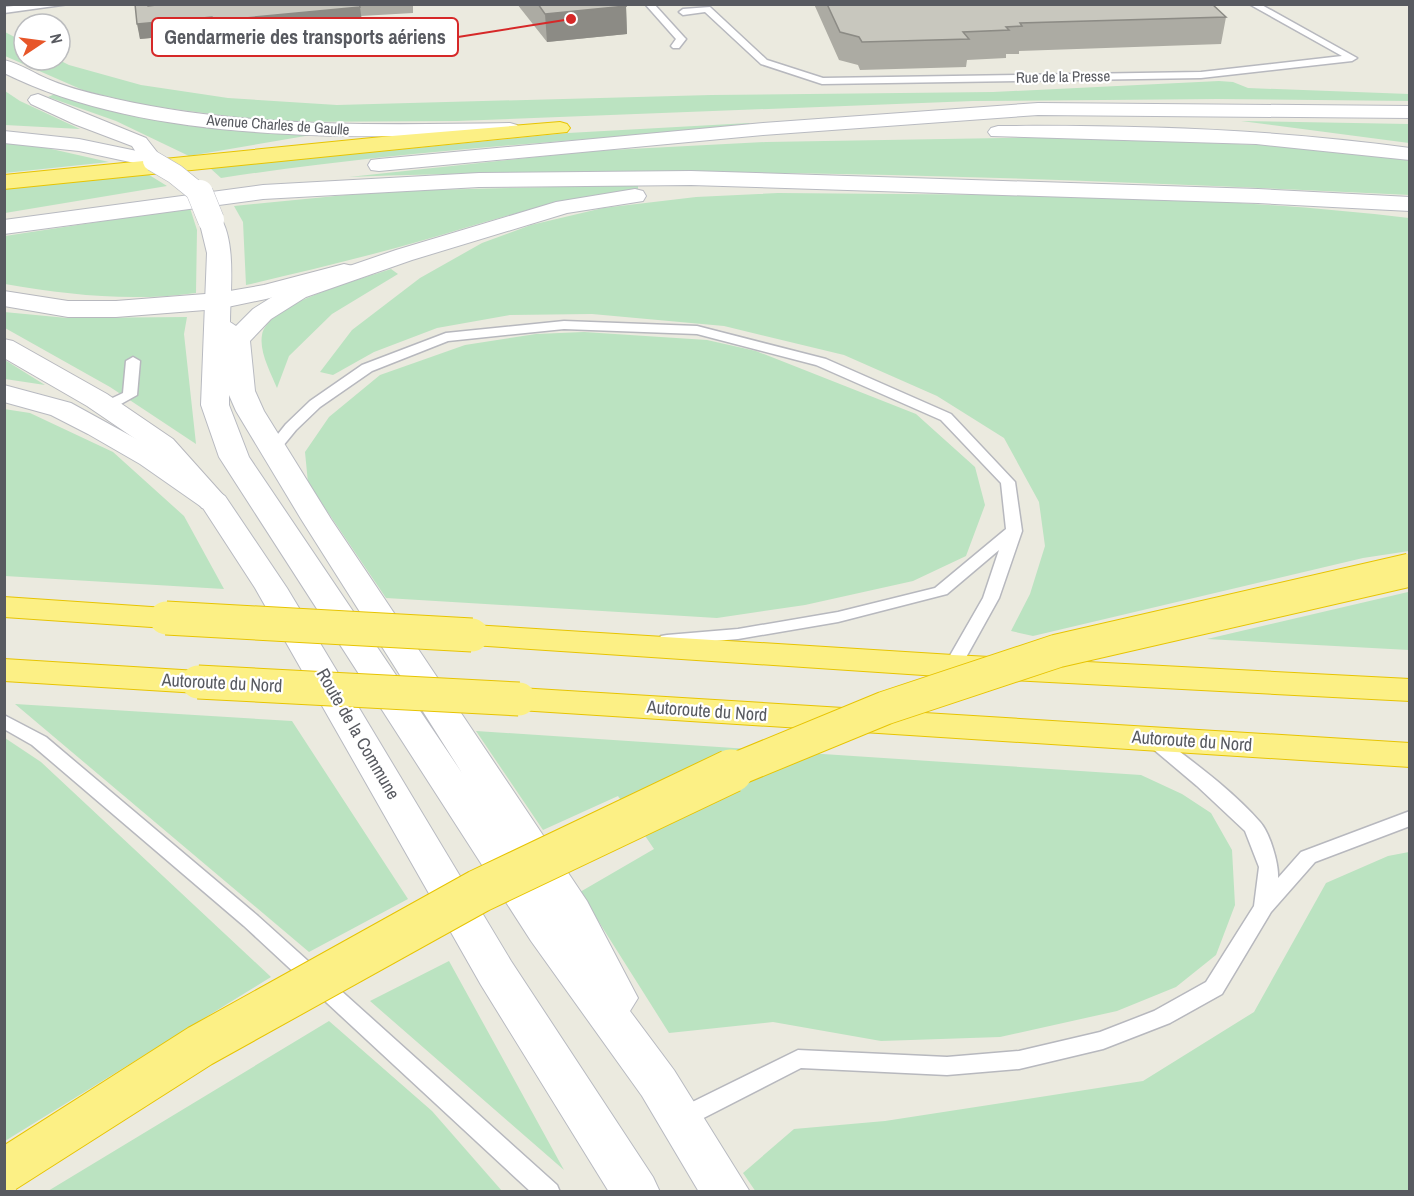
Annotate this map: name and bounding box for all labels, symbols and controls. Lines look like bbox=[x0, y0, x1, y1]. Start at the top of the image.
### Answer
north arrow bbox=[12, 12, 72, 72]
callout: Gendarmerie des transports aériens bbox=[152, 18, 458, 56]
text: Gendarmerie des transports aériens bbox=[164, 23, 446, 50]
text: N bbox=[45, 32, 68, 46]
street label: Rue de la Presse bbox=[1016, 65, 1110, 88]
street label: Avenue Charles de Gaulle bbox=[205, 109, 350, 140]
street label: Route de la Commune bbox=[311, 664, 406, 804]
street label: Autoroute du Nord bbox=[160, 667, 283, 698]
street label: Autoroute du Nord bbox=[645, 694, 768, 727]
street label: Autoroute du Nord bbox=[1130, 724, 1253, 757]

